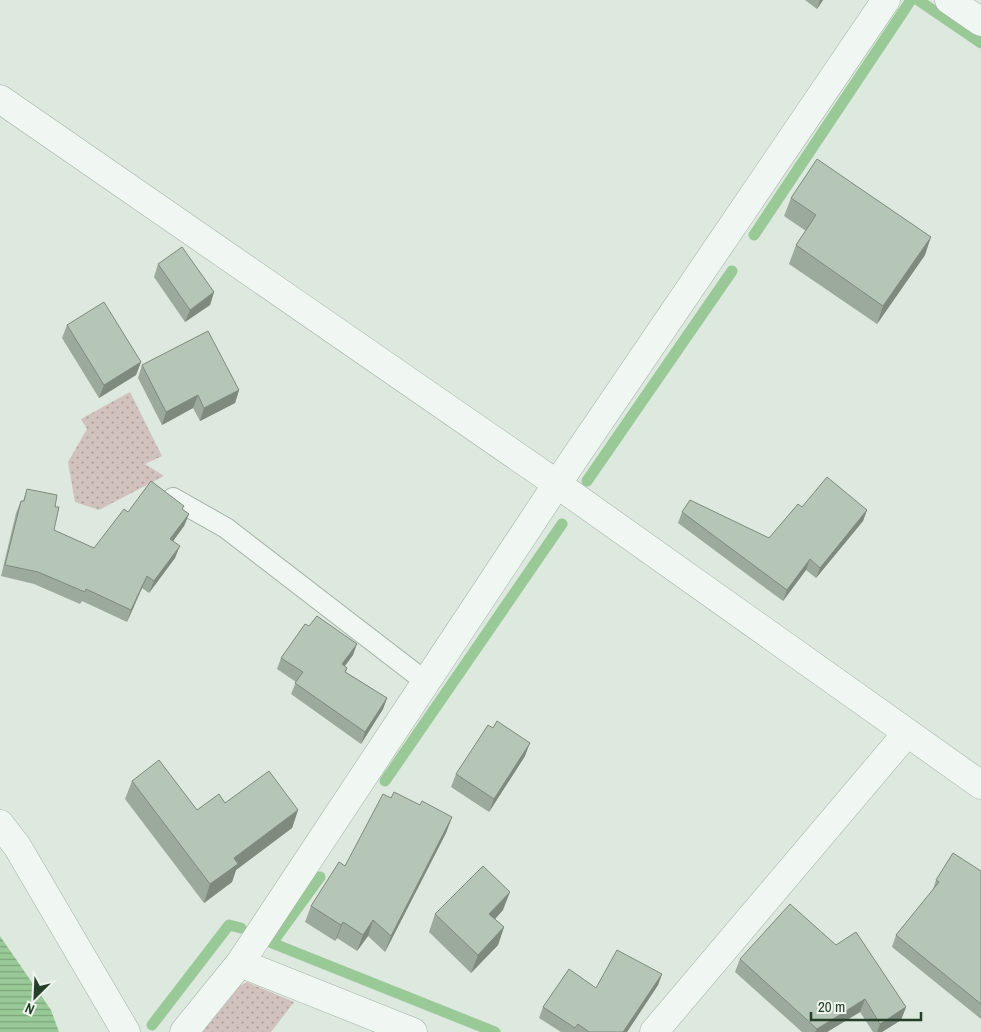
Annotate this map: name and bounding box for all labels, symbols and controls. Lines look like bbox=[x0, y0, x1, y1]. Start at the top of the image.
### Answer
north arrow bbox=[10, 972, 60, 1022]
scale bar bbox=[811, 990, 921, 1022]
text: 20 m bbox=[818, 996, 845, 1017]
text: N bbox=[22, 999, 37, 1019]

